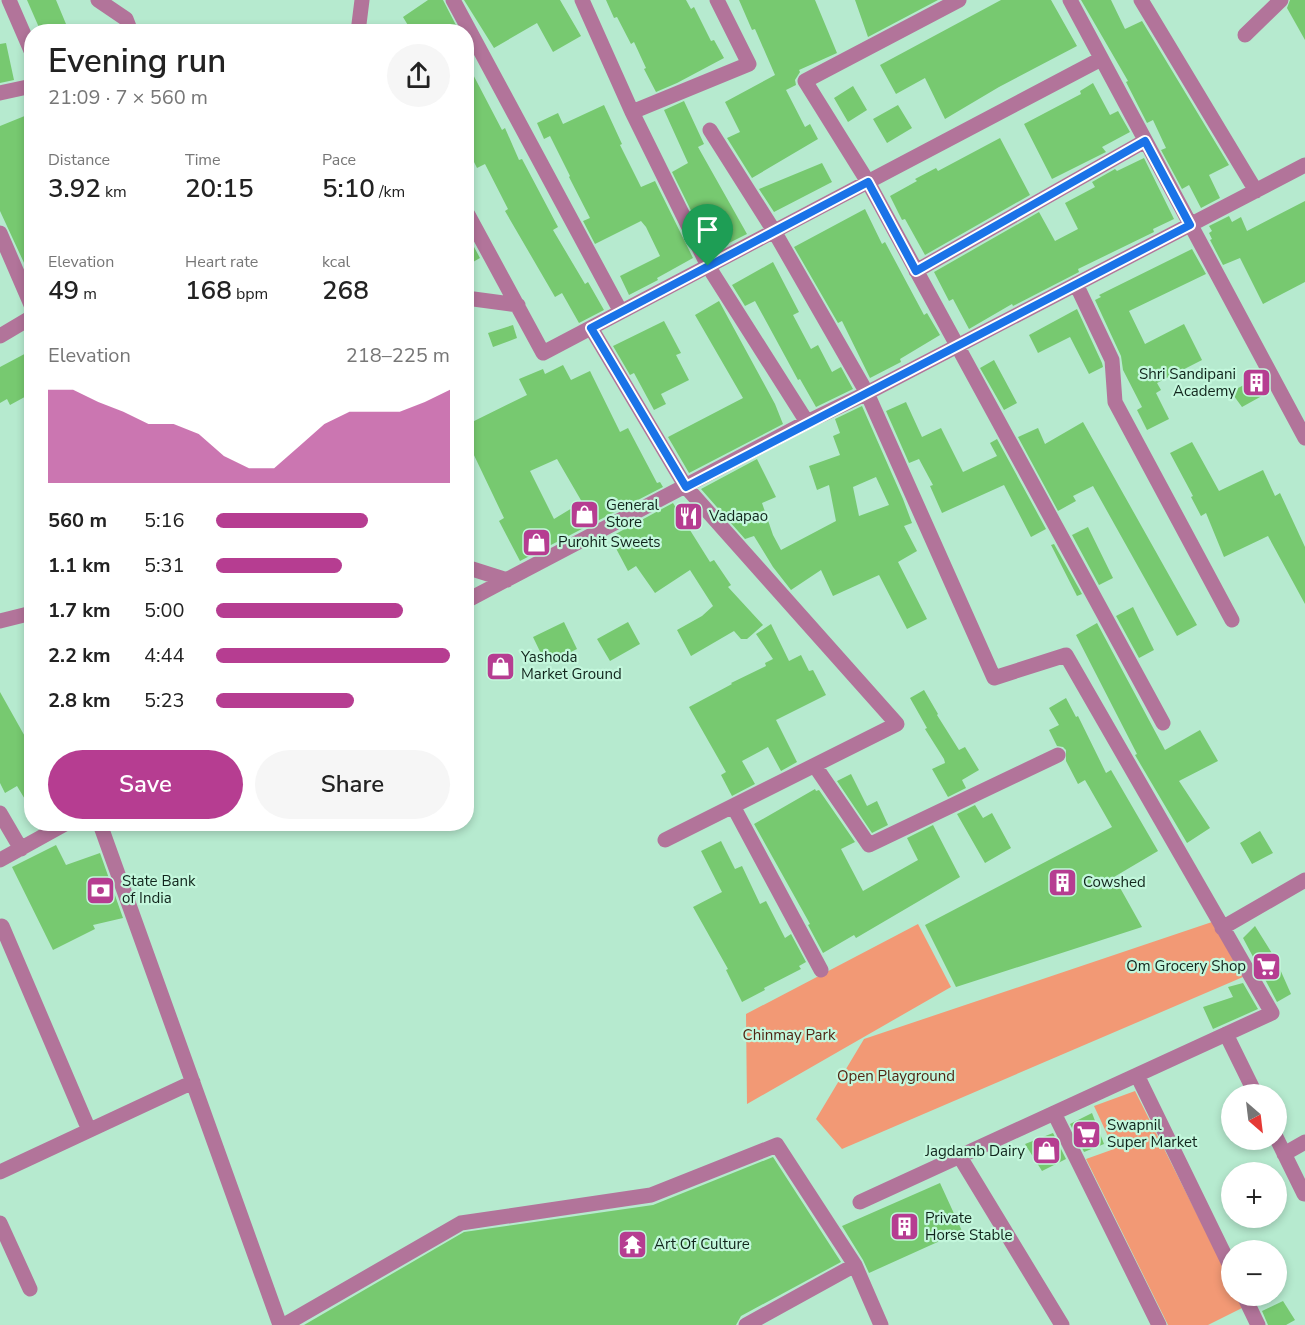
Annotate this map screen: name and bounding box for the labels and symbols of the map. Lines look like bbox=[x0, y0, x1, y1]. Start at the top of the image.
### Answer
pin bbox=[682, 204, 733, 266]
place label: Shri Sandipani Academy bbox=[1139, 364, 1236, 401]
building icon: Shri Sandipani Academy bbox=[1241, 367, 1273, 399]
place label: General Store bbox=[606, 495, 660, 532]
shop icon: General Store bbox=[569, 498, 601, 530]
restaurant icon: Vadapao bbox=[672, 500, 704, 532]
place label: Vadapao bbox=[708, 506, 768, 526]
shop icon: Purohit Sweets bbox=[521, 526, 553, 558]
place label: Purohit Sweets bbox=[558, 532, 661, 552]
place label: Yashoda Market Ground bbox=[520, 647, 622, 684]
shop icon: Yashoda Market Ground bbox=[484, 650, 516, 682]
building icon: Cowshed bbox=[1046, 866, 1078, 898]
place label: State Bank of India bbox=[122, 871, 196, 908]
place label: Cowshed bbox=[1083, 872, 1146, 892]
bank icon: State Bank of India bbox=[85, 874, 117, 906]
supermarket icon: Om Grocery Shop bbox=[1251, 950, 1283, 982]
place label: Om Grocery Shop bbox=[1126, 956, 1246, 976]
park label: Chinmay Park bbox=[743, 1025, 836, 1045]
park label: Open Playground bbox=[837, 1066, 955, 1086]
north arrow bbox=[1221, 1084, 1287, 1150]
place label: Swapnil Super Market bbox=[1107, 1115, 1198, 1152]
supermarket icon: Swapnil Super Market bbox=[1070, 1118, 1102, 1150]
shop icon: Jagdamb Dairy bbox=[1030, 1135, 1062, 1167]
place label: Jagdamb Dairy bbox=[924, 1141, 1025, 1161]
place label: Private Horse Stable bbox=[925, 1208, 1013, 1245]
building icon: Private Horse Stable bbox=[888, 1211, 920, 1243]
temple icon: Art Of Culture bbox=[617, 1228, 649, 1260]
place label: Art Of Culture bbox=[654, 1234, 750, 1254]

